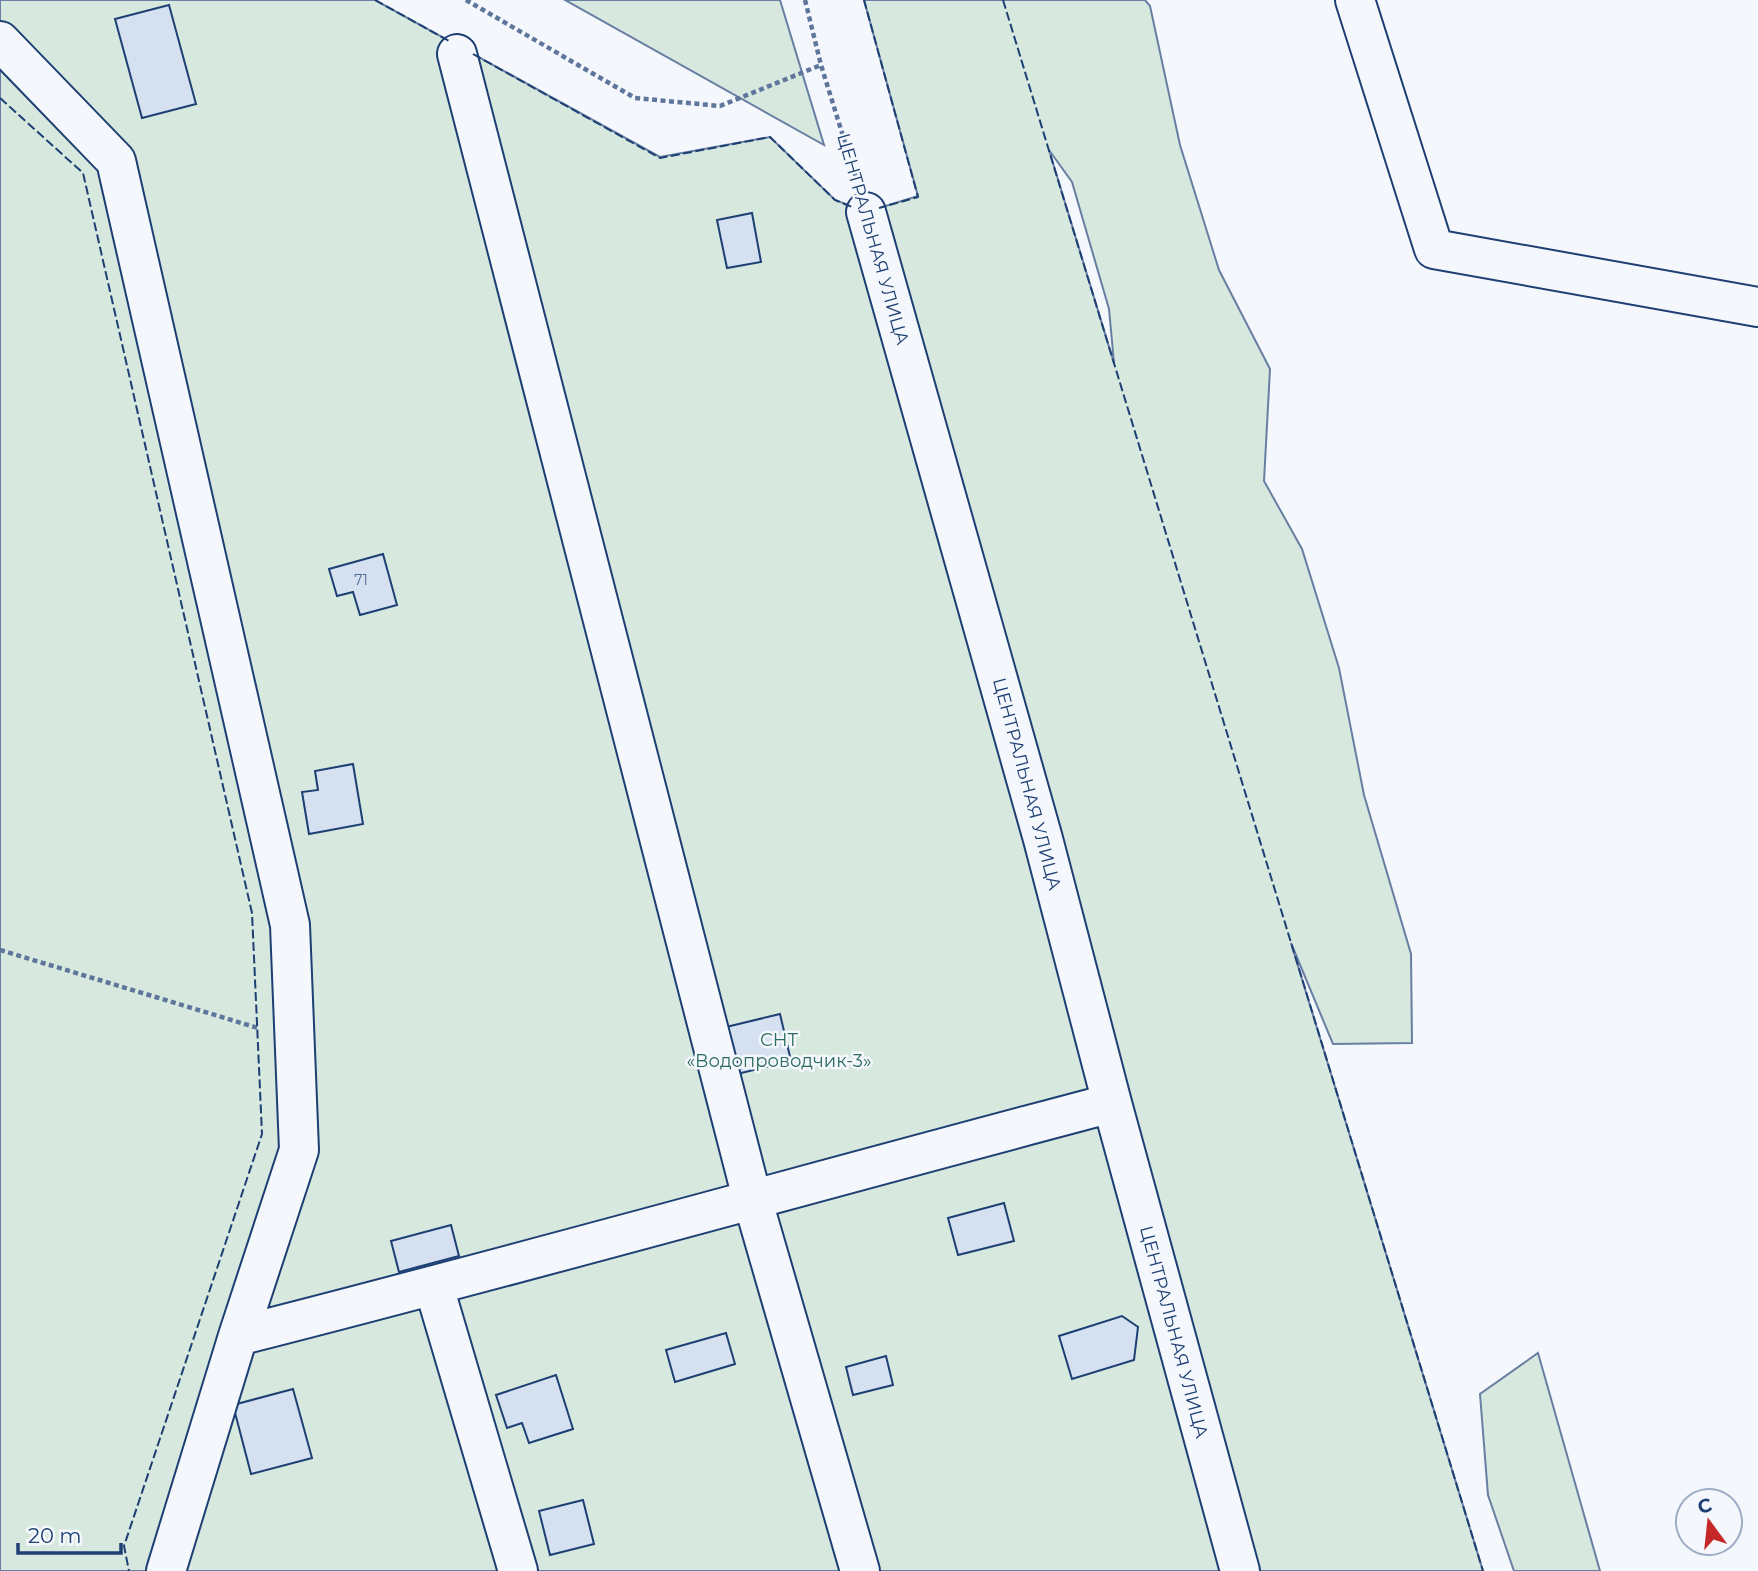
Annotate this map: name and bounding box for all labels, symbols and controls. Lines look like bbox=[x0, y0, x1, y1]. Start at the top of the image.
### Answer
street label: ЦЕНТРАЛЬНАЯ УЛИЦА bbox=[832, 131, 914, 348]
house number: 71 bbox=[354, 571, 368, 589]
street label: ЦЕНТРАЛЬНАЯ УЛИЦА bbox=[988, 675, 1066, 893]
park label: СНТ «Водопроводчик-3» bbox=[686, 1029, 872, 1072]
street label: ЦЕНТРАЛЬНАЯ УЛИЦА bbox=[1135, 1223, 1213, 1441]
north arrow bbox=[1674, 1487, 1744, 1557]
text: С bbox=[1695, 1493, 1715, 1519]
scale bar bbox=[18, 1512, 121, 1556]
text: 20 m bbox=[28, 1523, 82, 1548]

